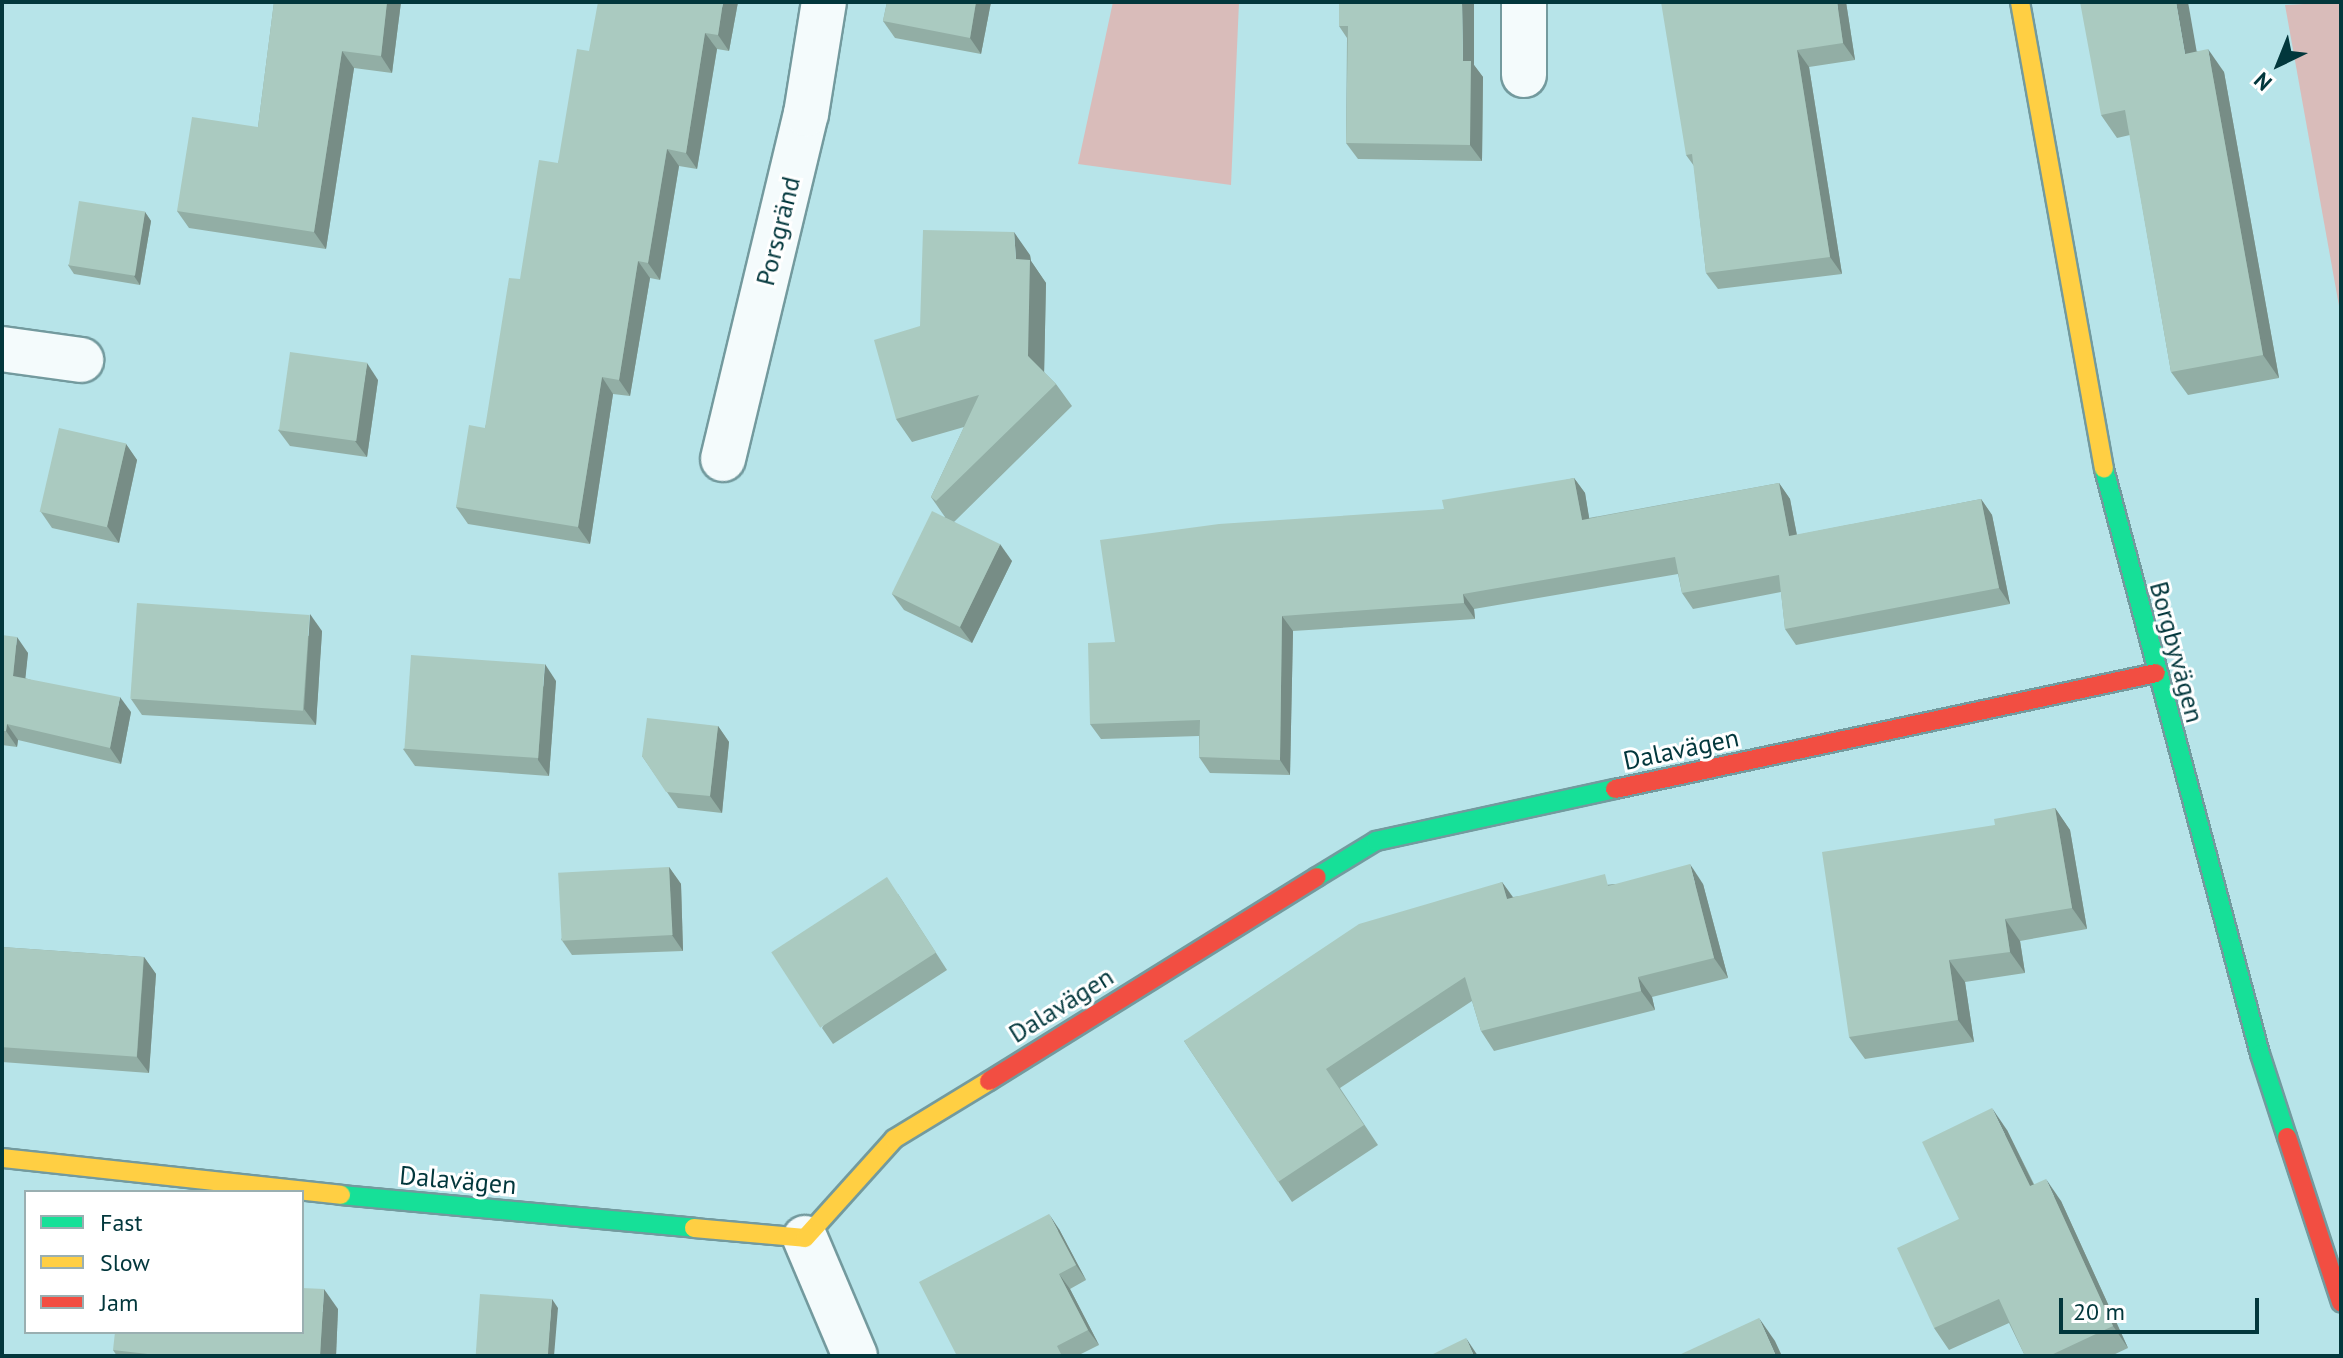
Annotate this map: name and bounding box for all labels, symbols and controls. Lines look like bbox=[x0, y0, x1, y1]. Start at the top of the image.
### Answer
north arrow bbox=[2239, 24, 2319, 104]
text: N bbox=[2248, 66, 2277, 97]
street label: Porsgränd bbox=[749, 173, 807, 289]
street label: Borgbyvägen bbox=[2143, 578, 2211, 726]
street label: Dalavägen bbox=[1620, 722, 1742, 776]
street label: Dalavägen bbox=[1003, 961, 1119, 1049]
street label: Dalavägen bbox=[398, 1159, 518, 1201]
legend bbox=[24, 1190, 304, 1334]
text: Fast bbox=[100, 1207, 143, 1238]
text: Slow bbox=[100, 1247, 150, 1278]
scale bar bbox=[2063, 1282, 2263, 1332]
text: Jam bbox=[100, 1287, 138, 1318]
text: 20 m bbox=[2073, 1296, 2125, 1327]

